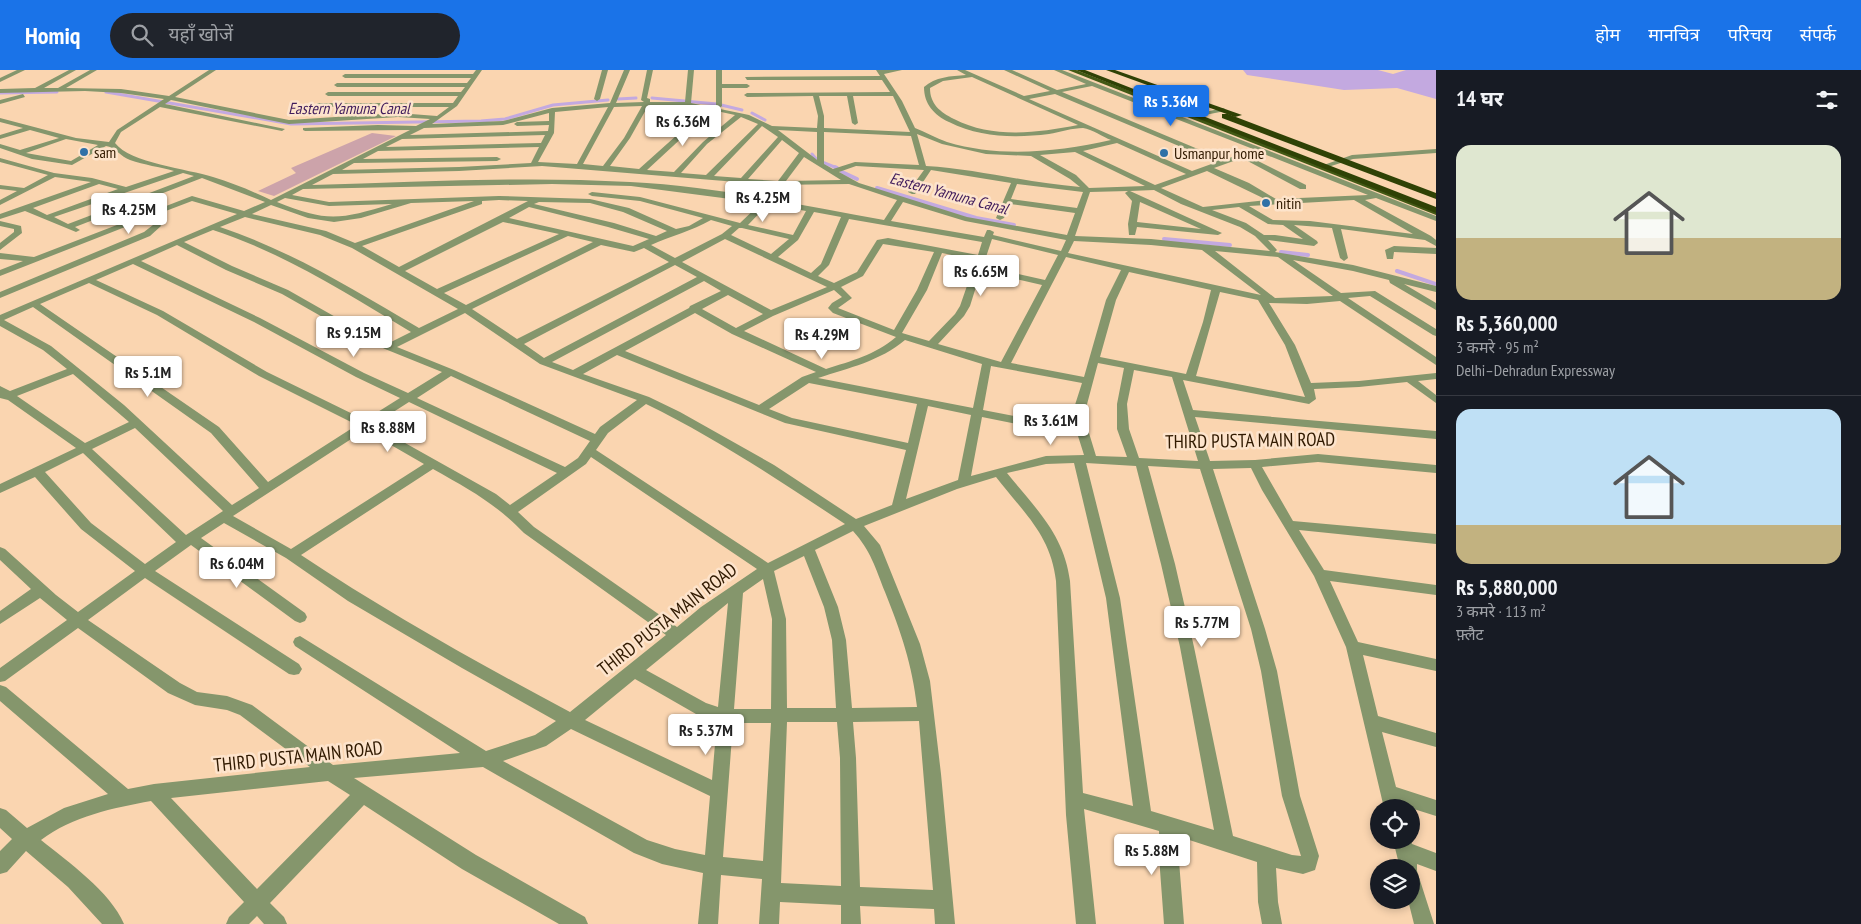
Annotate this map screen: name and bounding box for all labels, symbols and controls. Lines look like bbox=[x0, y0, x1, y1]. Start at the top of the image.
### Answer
search box bbox=[110, 13, 460, 58]
text: Homiq bbox=[25, 20, 80, 51]
icon: search bbox=[128, 21, 156, 49]
text: यहाँ खोजें bbox=[168, 22, 233, 46]
text: होम bbox=[1595, 23, 1620, 46]
text: मानचित्र bbox=[1648, 23, 1700, 46]
text: परिचय bbox=[1728, 23, 1772, 46]
text: संपर्क bbox=[1800, 23, 1836, 46]
pin: Rs 5.36M bbox=[1119, 85, 1223, 127]
text: 14 घर bbox=[1456, 85, 1503, 112]
icon: filters bbox=[1813, 86, 1841, 114]
text: Rs 5.36M bbox=[1144, 91, 1198, 111]
water label: Eastern Yamuna Canal bbox=[288, 98, 411, 118]
pin: Rs 6.36M bbox=[631, 104, 735, 147]
text: Rs 6.36M bbox=[656, 111, 710, 131]
place label: sam bbox=[94, 142, 116, 162]
place label: Usmanpur home bbox=[1174, 143, 1264, 163]
marker: sam bbox=[78, 146, 90, 158]
marker: Usmanpur home bbox=[1158, 147, 1170, 159]
water label: Eastern Yamuna Canal bbox=[888, 168, 1012, 219]
icon: home bbox=[1604, 178, 1694, 268]
pin: Rs 4.25M bbox=[711, 180, 815, 223]
text: Rs 4.25M bbox=[736, 187, 790, 207]
pin: Rs 4.25M bbox=[77, 192, 181, 235]
place label: nitin bbox=[1276, 193, 1301, 213]
marker: nitin bbox=[1260, 197, 1272, 209]
text: Rs 4.25M bbox=[102, 199, 156, 219]
pin: Rs 6.65M bbox=[929, 254, 1033, 297]
text: Rs 6.65M bbox=[954, 261, 1008, 281]
text: Rs 5,360,000 bbox=[1456, 310, 1558, 337]
pin: Rs 9.15M bbox=[302, 316, 406, 358]
pin: Rs 4.29M bbox=[770, 318, 874, 360]
text: Rs 9.15M bbox=[327, 322, 381, 342]
text: Rs 4.29M bbox=[795, 324, 849, 344]
text: 3 कमरे · 95 m² bbox=[1456, 337, 1539, 357]
pin: Rs 5.1M bbox=[102, 356, 194, 398]
text: Delhi–Dehradun Expressway bbox=[1456, 360, 1615, 380]
text: Rs 5.1M bbox=[125, 362, 171, 382]
pin: Rs 3.61M bbox=[999, 404, 1103, 446]
pin: Rs 8.88M bbox=[336, 410, 440, 453]
text: Rs 3.61M bbox=[1024, 410, 1078, 430]
text: Rs 8.88M bbox=[361, 417, 415, 437]
street label: THIRD PUSTA MAIN ROAD bbox=[1165, 427, 1335, 453]
icon: home bbox=[1604, 442, 1694, 532]
pin: Rs 6.04M bbox=[185, 546, 289, 589]
text: Rs 6.04M bbox=[210, 553, 264, 573]
street label: THIRD PUSTA MAIN ROAD bbox=[593, 557, 741, 681]
text: Rs 5,880,000 bbox=[1456, 574, 1558, 601]
text: 3 कमरे · 113 m² bbox=[1456, 601, 1546, 621]
pin: Rs 5.77M bbox=[1150, 606, 1254, 648]
text: Rs 5.77M bbox=[1175, 612, 1229, 632]
text: फ़्लैट bbox=[1456, 624, 1484, 644]
pin: Rs 5.37M bbox=[654, 714, 758, 756]
text: Rs 5.37M bbox=[679, 720, 733, 740]
street label: THIRD PUSTA MAIN ROAD bbox=[212, 735, 384, 777]
map controls bbox=[1370, 799, 1420, 909]
button: locate bbox=[1370, 799, 1420, 849]
pin: Rs 5.88M bbox=[1100, 834, 1204, 876]
text: Rs 5.88M bbox=[1125, 840, 1179, 860]
button: layers bbox=[1370, 859, 1420, 909]

